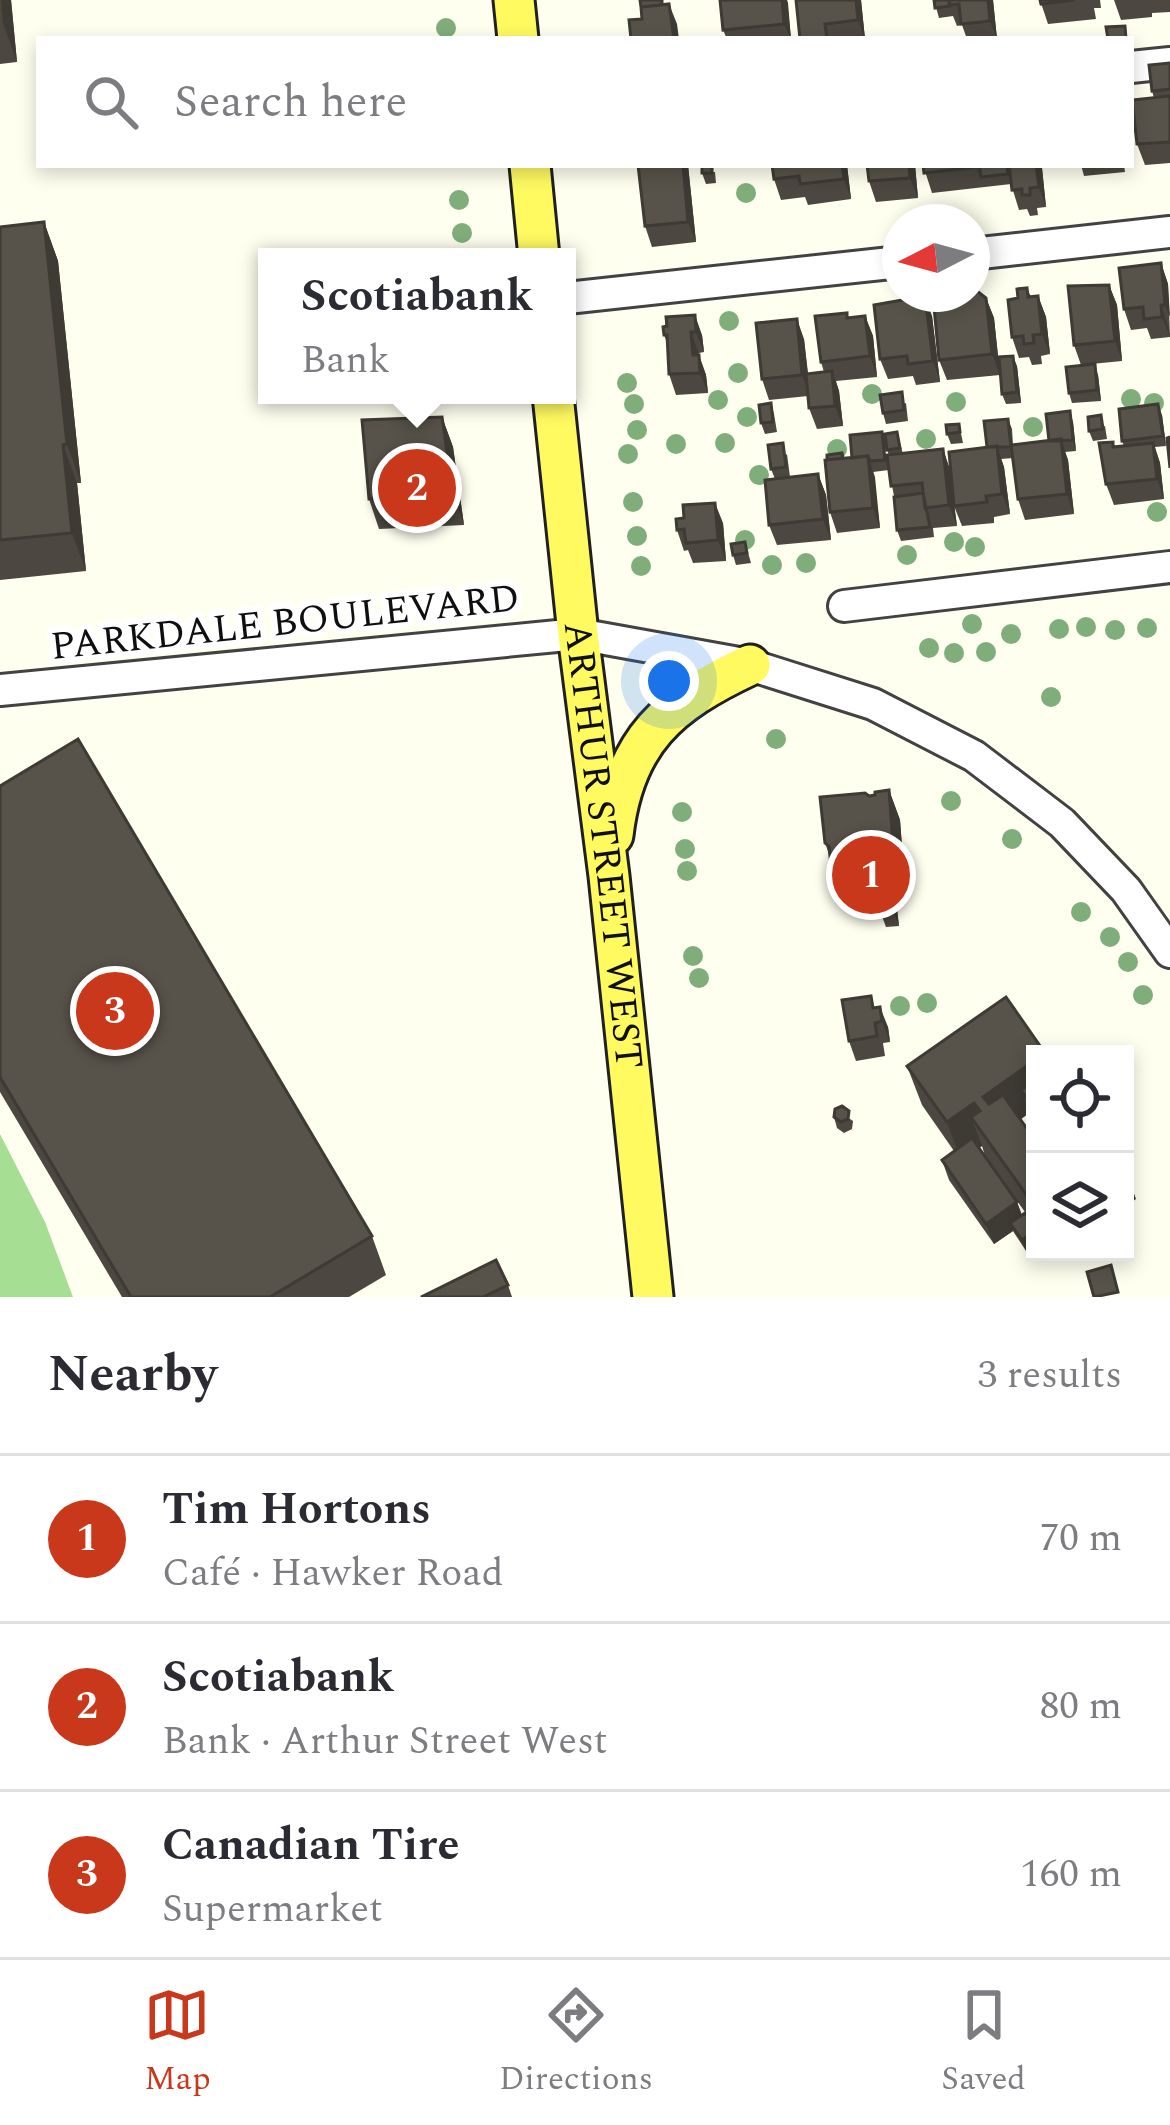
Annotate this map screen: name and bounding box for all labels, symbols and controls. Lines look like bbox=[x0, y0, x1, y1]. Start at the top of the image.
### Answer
search box bbox=[36, 36, 1134, 168]
text: Search here bbox=[174, 68, 407, 137]
icon: search bbox=[78, 69, 144, 135]
north arrow bbox=[882, 204, 990, 312]
popup bbox=[258, 248, 576, 404]
text: Scotiabank bbox=[301, 262, 533, 331]
text: Bank bbox=[301, 331, 390, 390]
pin: 2 bbox=[378, 443, 456, 533]
street label: PARKDALE BOULEVARD bbox=[48, 569, 522, 677]
street label: ARTHUR STREET WEST bbox=[547, 618, 658, 1072]
your location bbox=[639, 651, 699, 711]
pin: 1 bbox=[832, 830, 910, 920]
pin: 3 bbox=[76, 966, 154, 1056]
map controls bbox=[1026, 1045, 1134, 1261]
button: locate bbox=[1026, 1045, 1134, 1153]
button: layers bbox=[1026, 1153, 1134, 1261]
text: Nearby bbox=[48, 1336, 217, 1414]
text: 3 results bbox=[978, 1346, 1122, 1405]
text: Tim Hortons bbox=[162, 1475, 431, 1544]
text: 1 bbox=[76, 1509, 98, 1568]
text: 70 m bbox=[1040, 1509, 1122, 1568]
text: Café · Hawker Road bbox=[162, 1544, 503, 1603]
text: Scotiabank bbox=[162, 1643, 394, 1712]
text: 2 bbox=[76, 1677, 98, 1736]
text: 80 m bbox=[1040, 1677, 1122, 1736]
text: Bank · Arthur Street West bbox=[162, 1712, 608, 1771]
text: Canadian Tire bbox=[162, 1811, 460, 1880]
text: 3 bbox=[76, 1845, 98, 1904]
text: 160 m bbox=[1020, 1845, 1122, 1904]
text: Supermarket bbox=[162, 1880, 383, 1939]
tab: Map bbox=[144, 1982, 211, 2104]
tab: Directions bbox=[499, 1982, 653, 2104]
tab: Saved bbox=[941, 1982, 1026, 2104]

